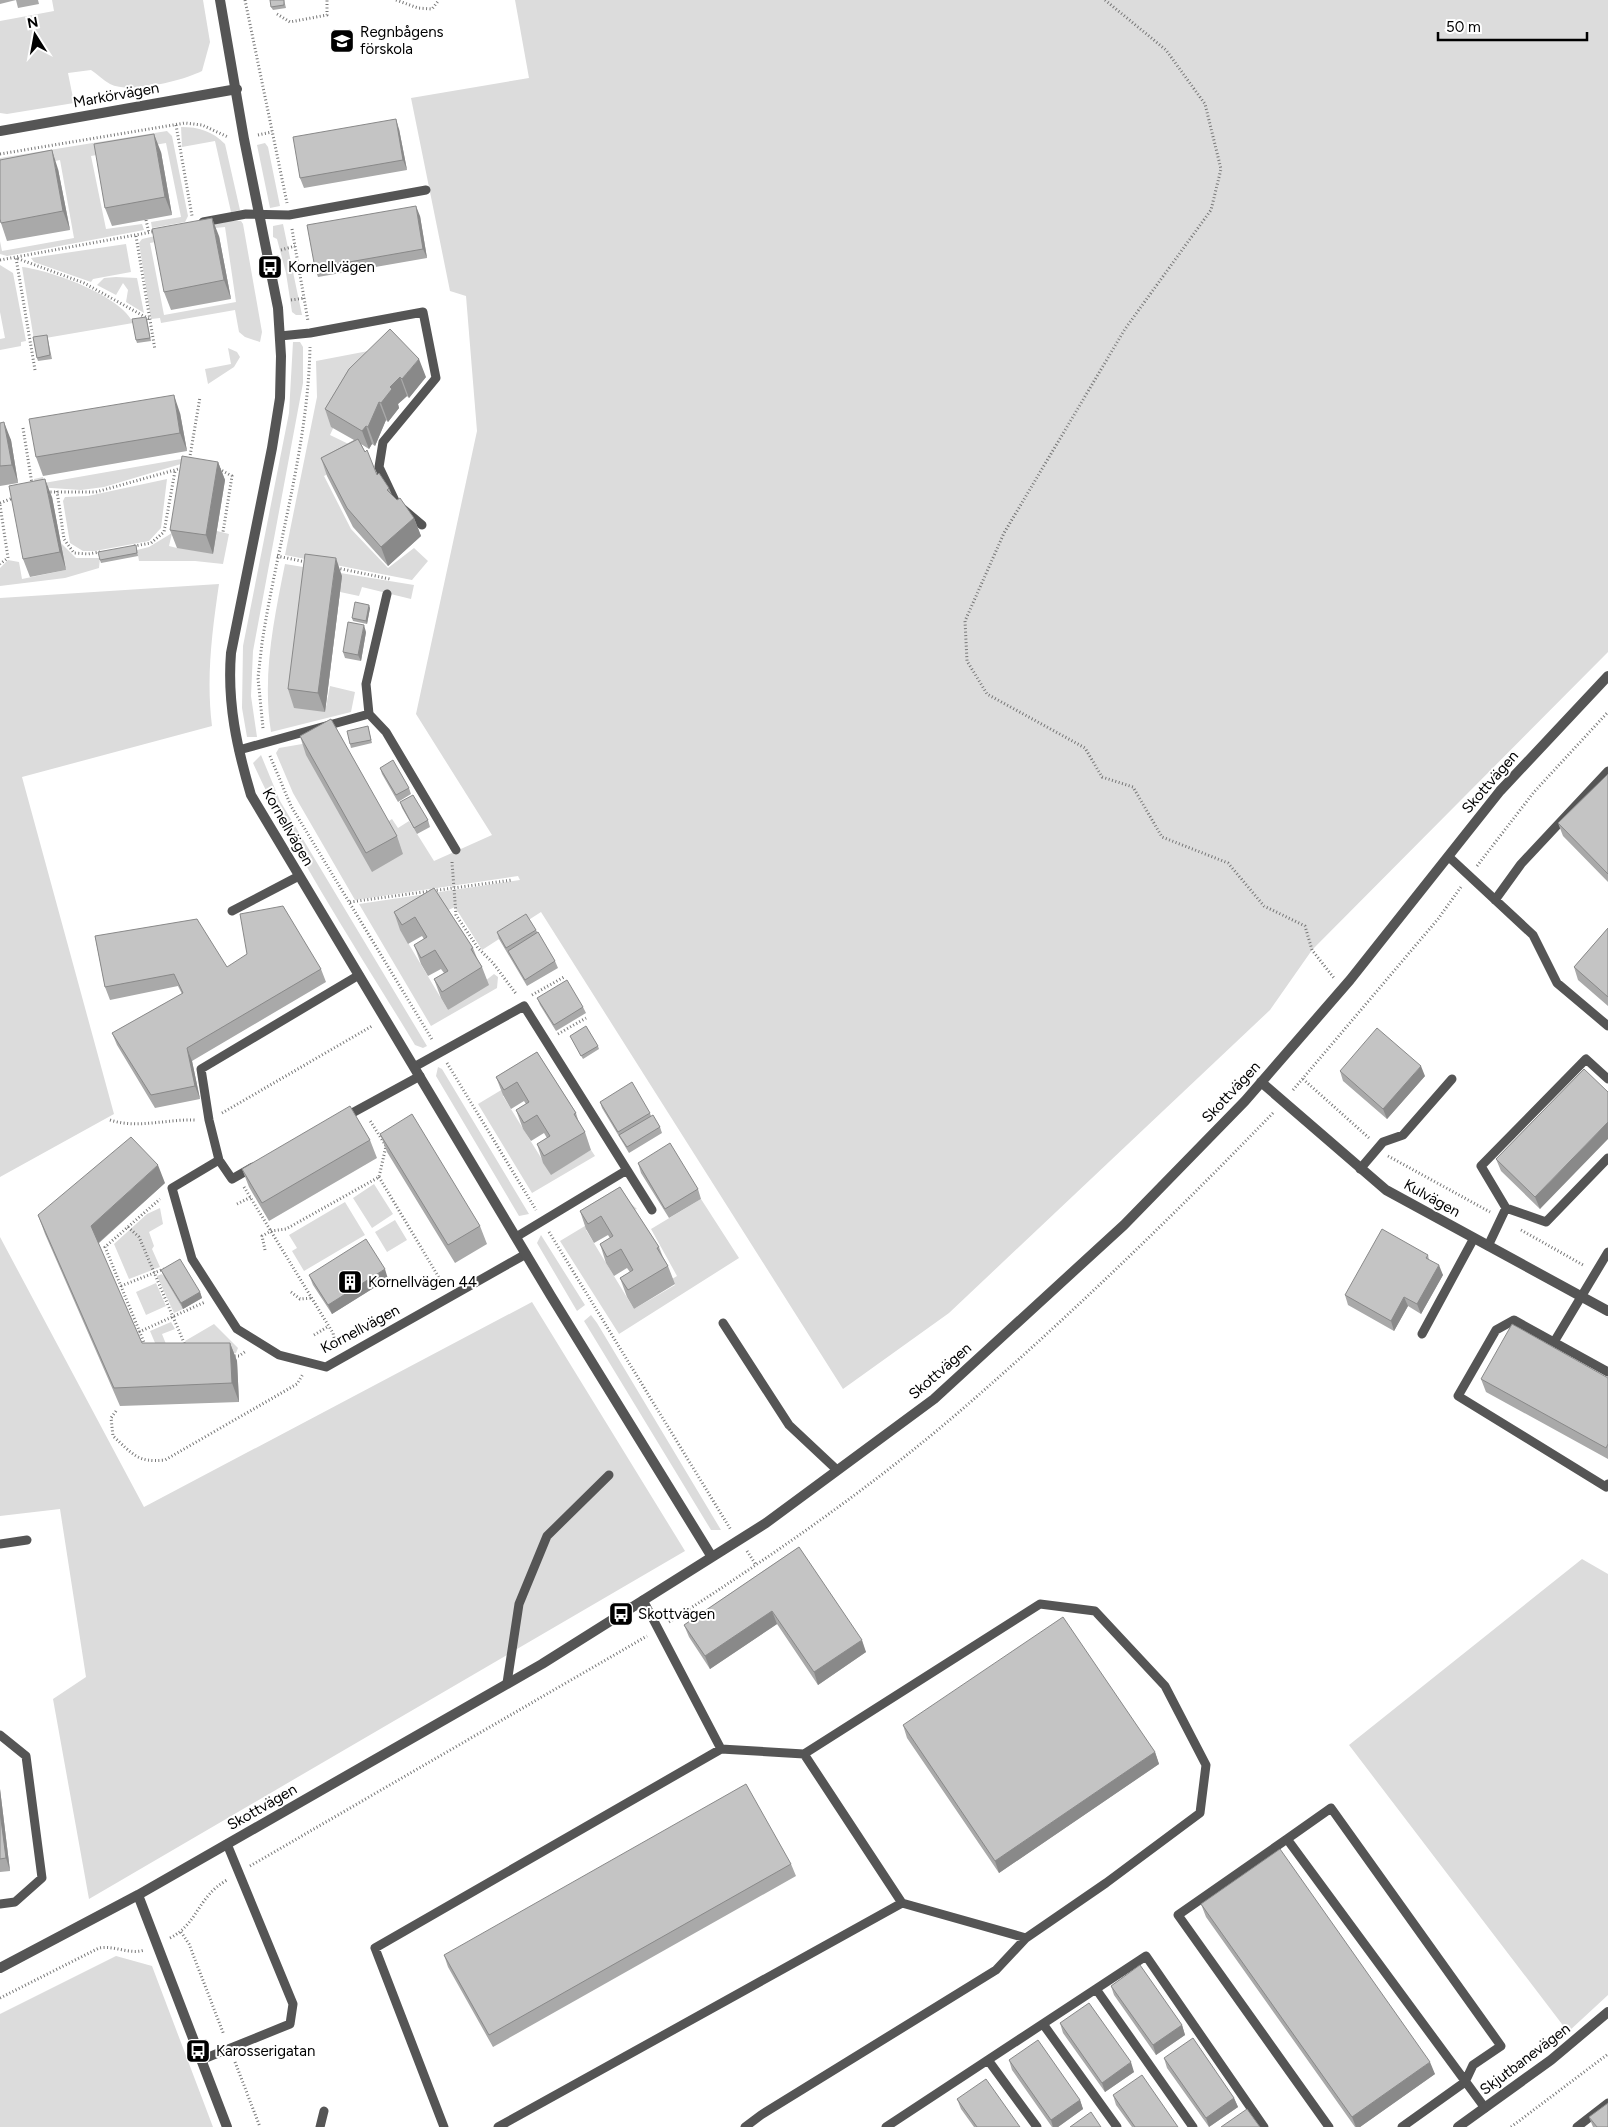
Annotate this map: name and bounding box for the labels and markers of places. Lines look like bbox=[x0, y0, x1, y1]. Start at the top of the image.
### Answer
place label: Regnbågens förskola bbox=[360, 23, 444, 58]
school or university icon: Regnbågens förskola bbox=[329, 28, 355, 54]
bus stop icon: Kornellvägen bbox=[257, 254, 283, 280]
place label: Kornellvägen bbox=[288, 258, 375, 276]
building icon: Kornellvägen 44 bbox=[337, 1269, 363, 1295]
place label: Kornellvägen 44 bbox=[368, 1273, 477, 1291]
bus stop icon: Skottvägen bbox=[608, 1601, 634, 1627]
place label: Skottvägen bbox=[638, 1605, 715, 1623]
bus stop icon: Karosserigatan bbox=[185, 2038, 211, 2064]
place label: Karosserigatan bbox=[216, 2042, 315, 2060]

